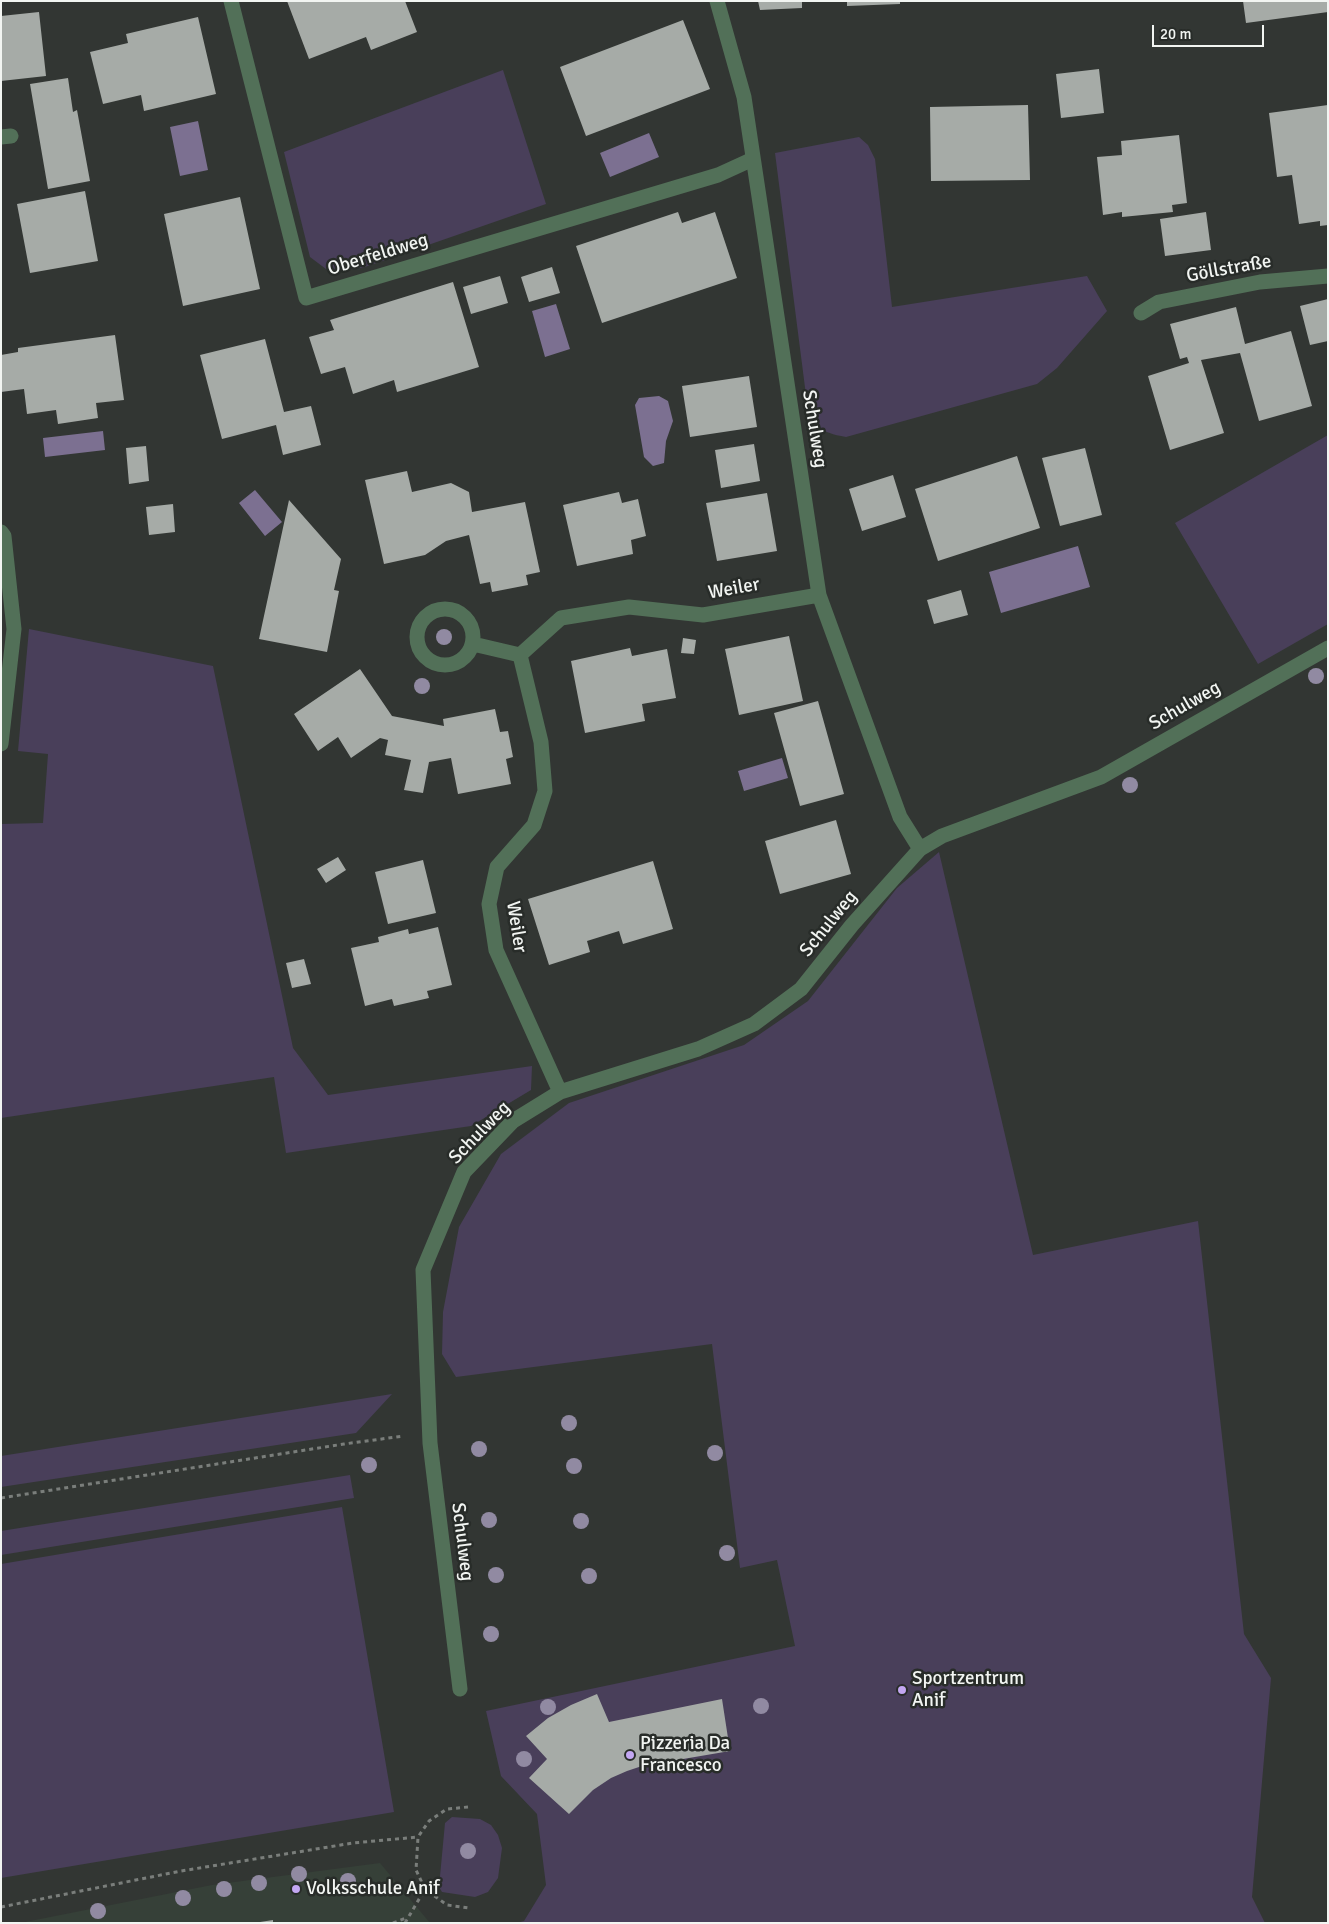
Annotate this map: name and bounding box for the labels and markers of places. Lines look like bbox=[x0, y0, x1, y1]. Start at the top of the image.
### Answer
place label: Sportzentrum Anif bbox=[912, 1668, 1024, 1712]
marker: Sportzentrum Anif bbox=[896, 1684, 908, 1696]
place label: Pizzeria Da Francesco bbox=[640, 1733, 730, 1777]
marker: Pizzeria Da Francesco bbox=[624, 1749, 636, 1761]
place label: Volksschule Anif bbox=[306, 1878, 440, 1900]
marker: Volksschule Anif bbox=[290, 1883, 302, 1895]

